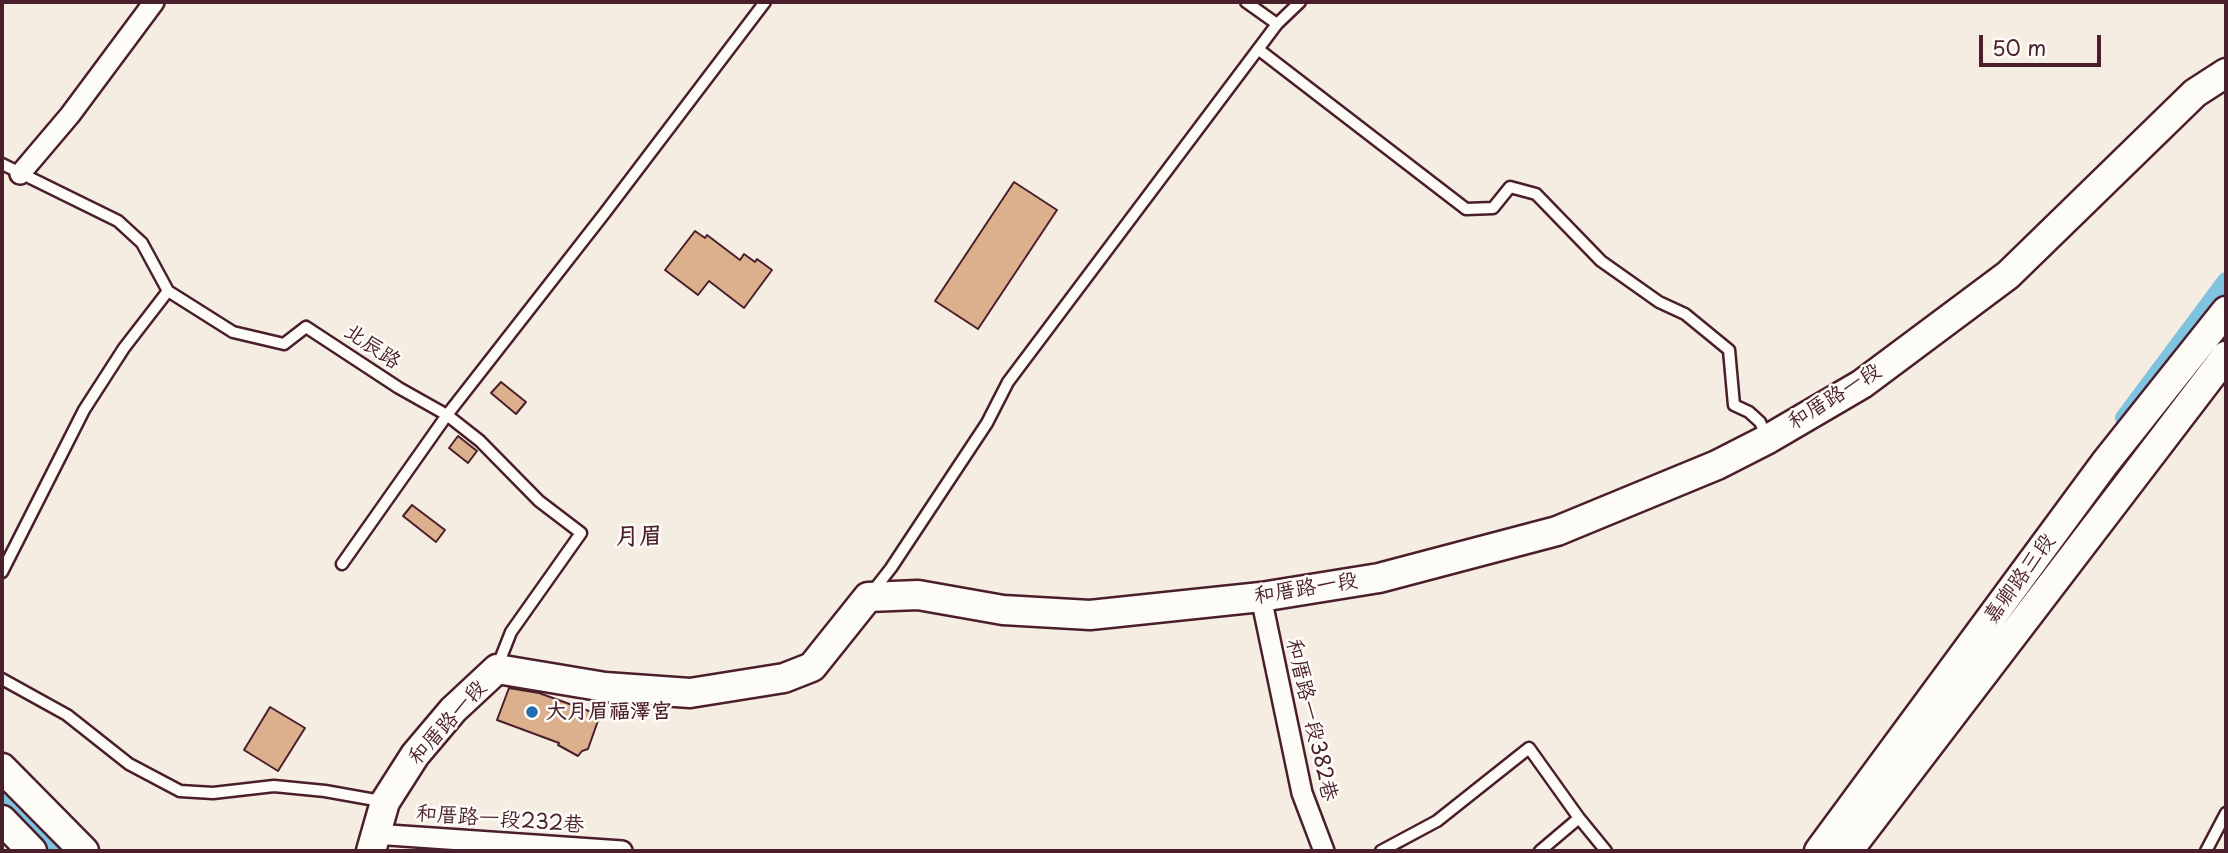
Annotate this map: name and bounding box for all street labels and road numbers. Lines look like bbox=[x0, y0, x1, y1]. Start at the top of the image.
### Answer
street label: 北辰路 bbox=[339, 319, 405, 375]
street label: 和厝路一段 bbox=[1784, 358, 1886, 436]
street label: 嘉卿路三段 bbox=[1979, 529, 2061, 629]
street label: 和厝路一段 bbox=[1252, 568, 1360, 610]
street label: 和厝路一段382巷 bbox=[1280, 636, 1342, 804]
street label: 和厝路一段 bbox=[404, 676, 492, 770]
street label: 和厝路一段232巷 bbox=[415, 802, 585, 838]

